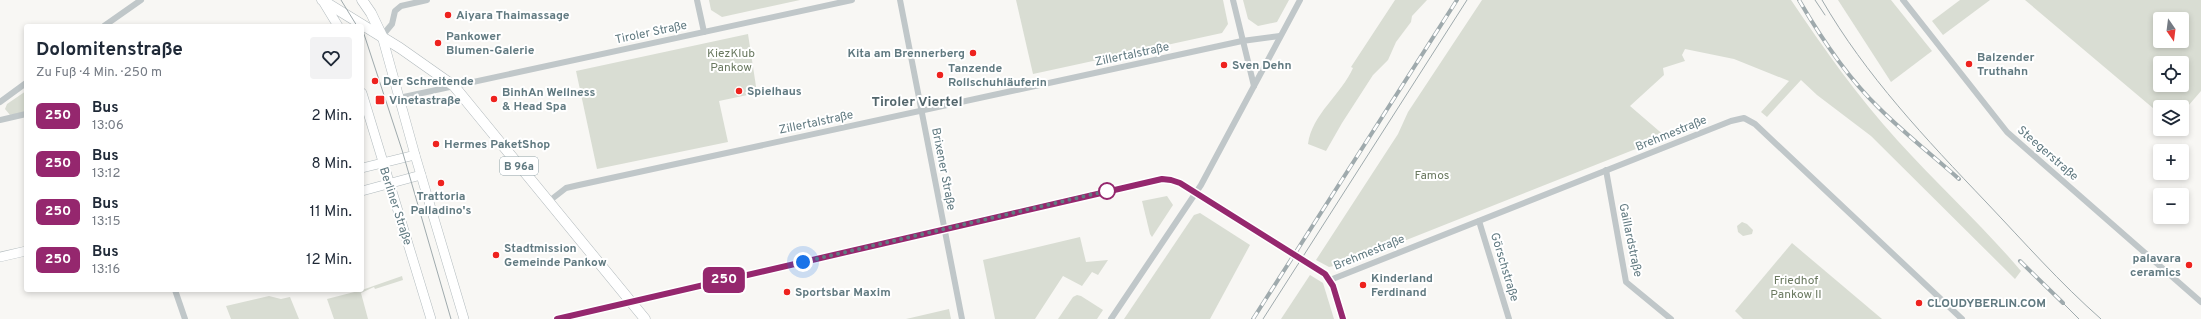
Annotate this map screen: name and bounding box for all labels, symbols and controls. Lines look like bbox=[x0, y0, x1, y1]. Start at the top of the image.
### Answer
place label: Aiyara Thaimassage bbox=[456, 8, 570, 24]
marker: Aiyara Thaimassage bbox=[443, 10, 453, 20]
north arrow bbox=[2153, 12, 2189, 48]
map controls bbox=[2153, 12, 2189, 224]
street label: Tiroler Straße bbox=[614, 18, 689, 48]
place label: Pankower Blumen-Galerie bbox=[446, 29, 535, 59]
button: heart bbox=[310, 37, 352, 79]
text: Dolomitenstraße bbox=[36, 38, 183, 62]
marker: Pankower Blumen-Galerie bbox=[433, 38, 443, 48]
street label: Zillertalstraße bbox=[1093, 39, 1171, 71]
park label: KiezKlub Pankow bbox=[707, 46, 755, 76]
place label: Kita am Brennerberg bbox=[847, 46, 965, 62]
marker: Kita am Brennerberg bbox=[968, 48, 978, 58]
place label: Balzender Truthahn bbox=[1977, 50, 2035, 80]
button: locate bbox=[2153, 56, 2189, 92]
place label: Sven Dehn bbox=[1232, 58, 1292, 74]
marker: Balzender Truthahn bbox=[1964, 59, 1974, 69]
marker: Sven Dehn bbox=[1219, 60, 1229, 70]
place label: Tanzende Rollschuhläuferin bbox=[948, 61, 1047, 91]
text: Zu Fuß · 4 Min. · 250 m bbox=[36, 65, 162, 81]
marker: Tanzende Rollschuhläuferin bbox=[935, 70, 945, 80]
place label: Der Schreitende bbox=[383, 74, 474, 90]
marker: Der Schreitende bbox=[370, 76, 380, 86]
place label: Spielhaus bbox=[747, 84, 802, 100]
place label: BinhAn Wellness & Head Spa bbox=[502, 85, 596, 115]
marker: Spielhaus bbox=[734, 86, 744, 96]
place label: Vinetastraße bbox=[389, 93, 461, 109]
marker: Vinetastraße bbox=[374, 94, 386, 106]
marker: BinhAn Wellness & Head Spa bbox=[489, 94, 499, 104]
district label: Tiroler Viertel bbox=[871, 94, 963, 111]
text: Bus bbox=[92, 99, 119, 118]
button: layers bbox=[2153, 100, 2189, 136]
text: 250 bbox=[45, 107, 71, 124]
text: 2 Min. bbox=[312, 107, 352, 126]
street label: Zillertalstraße bbox=[777, 107, 855, 139]
street label: Brehmestraße bbox=[1633, 112, 1709, 156]
text: 13:06 bbox=[92, 118, 124, 134]
street label: Steegerstraße bbox=[2013, 123, 2081, 185]
street label: Brixener Straße bbox=[927, 126, 959, 212]
place label: Hermes PaketShop bbox=[444, 137, 550, 153]
marker: Hermes PaketShop bbox=[431, 139, 441, 149]
button: + bbox=[2153, 144, 2189, 180]
text: Bus bbox=[92, 147, 119, 166]
text: 250 bbox=[45, 155, 71, 172]
text: 8 Min. bbox=[312, 155, 352, 174]
road number: B 96a bbox=[500, 157, 538, 175]
street label: Berliner Straße bbox=[375, 165, 415, 247]
text: 13:12 bbox=[92, 166, 120, 182]
park label: Famos bbox=[1415, 168, 1449, 184]
marker: Trattoria Palladino's bbox=[436, 178, 446, 188]
unlabelled marker bbox=[1098, 182, 1116, 200]
button: − bbox=[2153, 188, 2189, 224]
place label: Trattoria Palladino's bbox=[411, 189, 472, 219]
text: Bus bbox=[92, 195, 119, 214]
street label: Gaillardstraße bbox=[1614, 202, 1646, 278]
text: 250 bbox=[45, 203, 71, 220]
text: 11 Min. bbox=[309, 203, 352, 222]
text: 13:15 bbox=[92, 214, 121, 230]
street label: Brehmestraße bbox=[1331, 231, 1407, 275]
street label: Görschstraße bbox=[1486, 231, 1522, 304]
place label: Stadtmission Gemeinde Pankow bbox=[504, 241, 607, 271]
text: Bus bbox=[92, 243, 119, 262]
marker: Stadtmission Gemeinde Pankow bbox=[491, 250, 501, 260]
text: 250 bbox=[45, 251, 71, 268]
text: 12 Min. bbox=[306, 251, 352, 270]
place label: palavara ceramics bbox=[2130, 251, 2181, 281]
your location bbox=[793, 252, 813, 272]
marker: palavara ceramics bbox=[2184, 260, 2194, 270]
text: 13:16 bbox=[92, 262, 120, 278]
line badge: 250 bbox=[701, 267, 747, 293]
text: 250 bbox=[711, 271, 737, 288]
place label: Kinderland Ferdinand bbox=[1371, 271, 1433, 301]
park label: Friedhof Pankow II bbox=[1770, 273, 1822, 303]
marker: Kinderland Ferdinand bbox=[1358, 280, 1368, 290]
place label: Sportsbar Maxim bbox=[795, 285, 891, 301]
marker: Sportsbar Maxim bbox=[782, 287, 792, 297]
place label: CLOUDYBERLIN.COM bbox=[1927, 296, 2046, 312]
marker: CLOUDYBERLIN.COM bbox=[1914, 298, 1924, 308]

